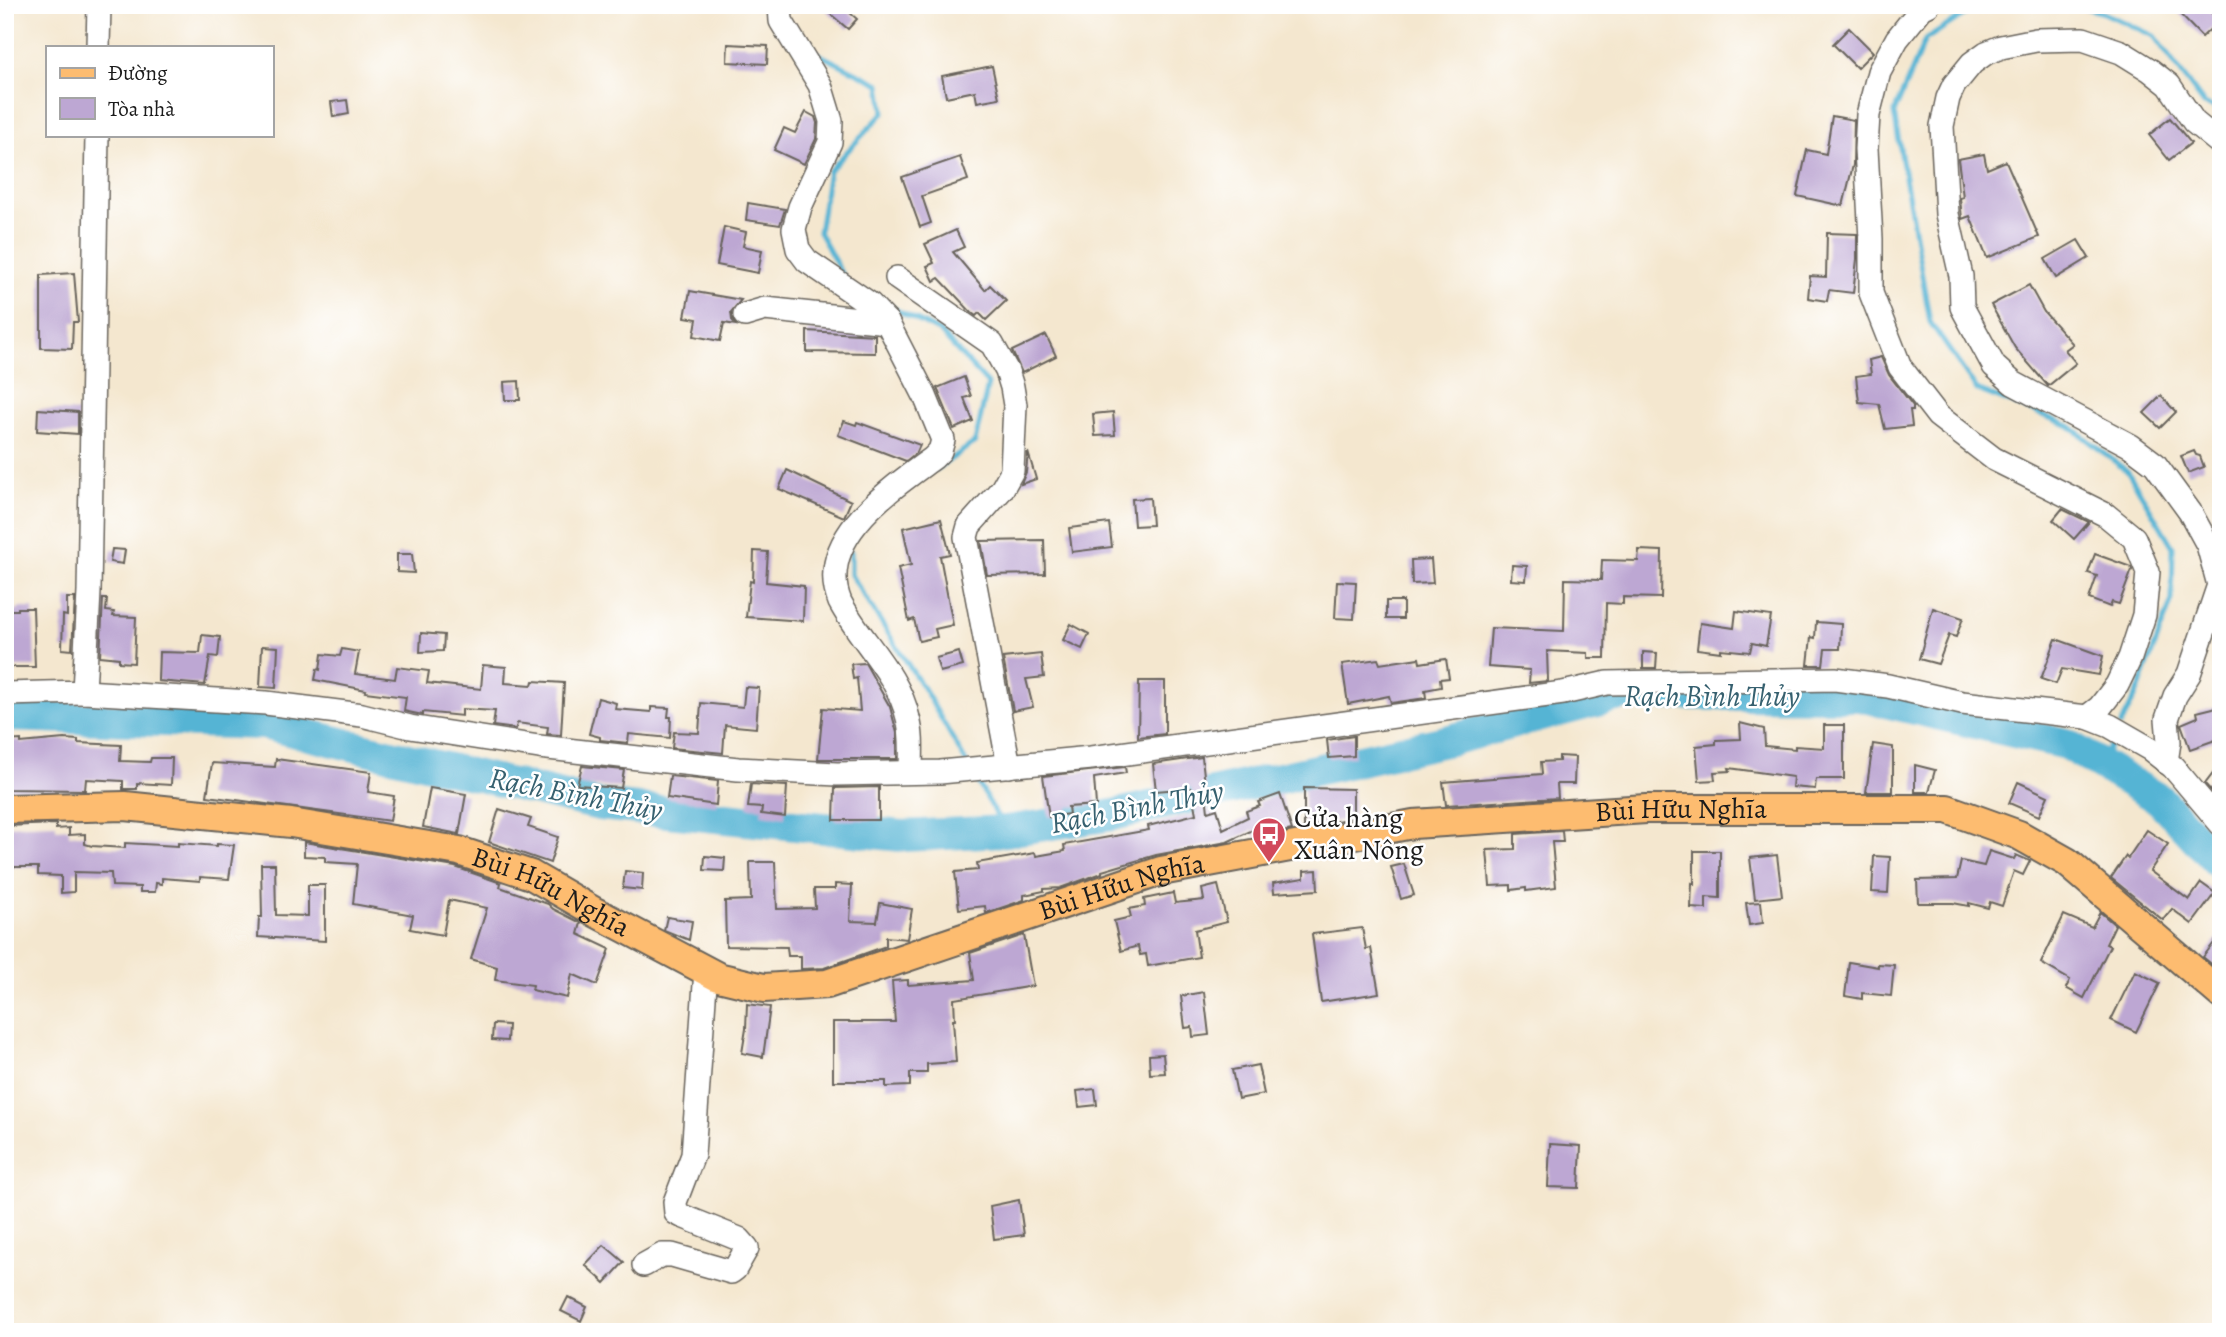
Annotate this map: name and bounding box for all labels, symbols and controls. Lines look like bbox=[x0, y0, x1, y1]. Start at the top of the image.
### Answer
legend bbox=[46, 46, 273, 136]
text: Đường bbox=[108, 59, 168, 87]
text: Tòa nhà bbox=[108, 95, 175, 123]
water label: Rạch Bình Thủy bbox=[1624, 676, 1800, 716]
water label: Rạch Bình Thủy bbox=[486, 758, 666, 830]
water label: Rạch Bình Thủy bbox=[1047, 771, 1227, 843]
street label: Bùi Hữu Nghĩa bbox=[1594, 790, 1767, 831]
place label: Cửa hàng Xuân Nông bbox=[1294, 799, 1424, 869]
bus stop icon: Cửa hàng Xuân Nông bbox=[1250, 815, 1288, 864]
street label: Bùi Hữu Nghĩa bbox=[467, 838, 637, 946]
street label: Bùi Hữu Nghĩa bbox=[1033, 844, 1208, 930]

